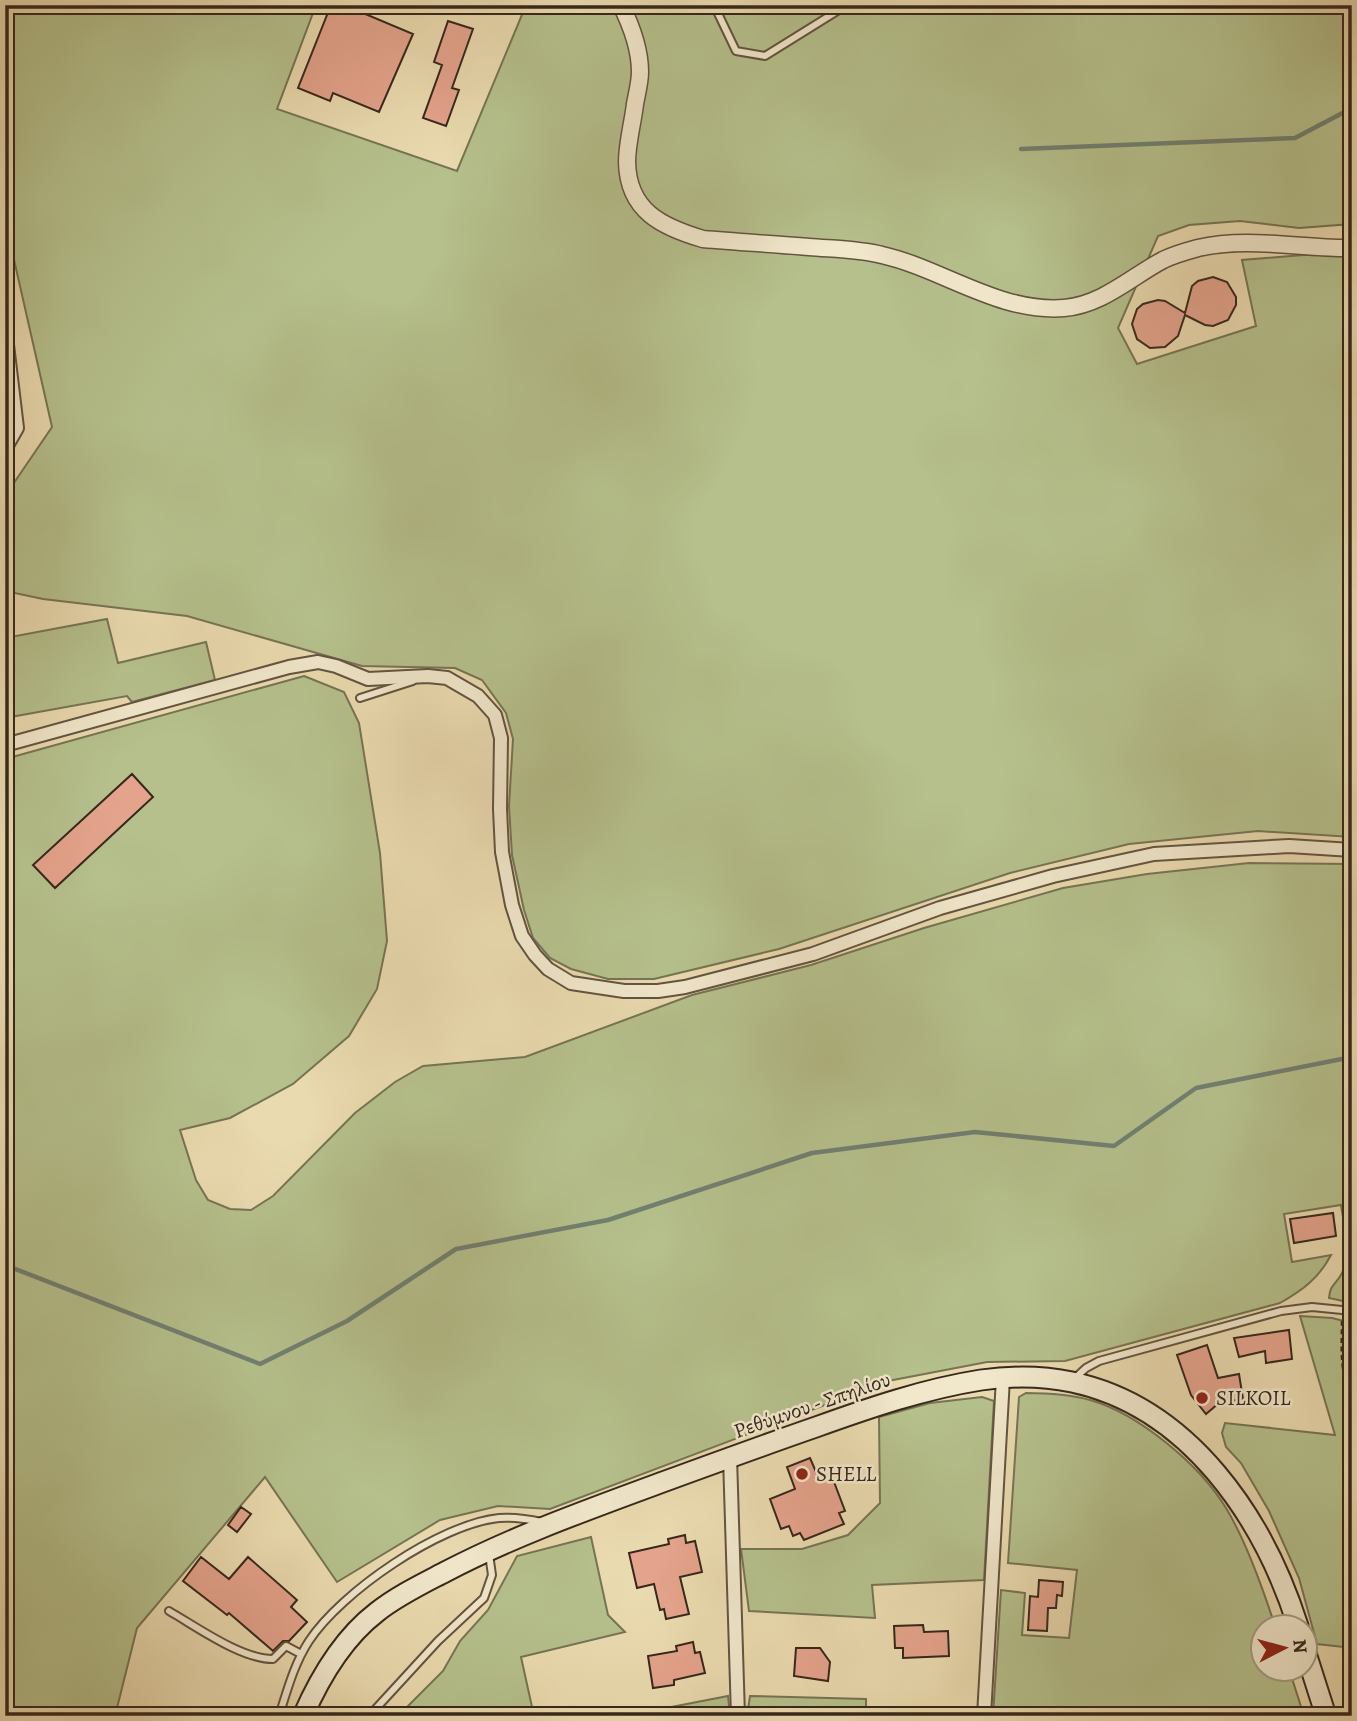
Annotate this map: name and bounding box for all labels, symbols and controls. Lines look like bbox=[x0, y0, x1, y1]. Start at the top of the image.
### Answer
street label: Ρεθύμνου - Σπηλίου bbox=[730, 1365, 894, 1445]
place label: SILKOIL bbox=[1216, 1384, 1291, 1412]
marker: SILKOIL bbox=[1194, 1390, 1210, 1406]
place label: SHELL bbox=[816, 1460, 877, 1488]
marker: SHELL bbox=[794, 1466, 810, 1482]
north arrow bbox=[1248, 1612, 1318, 1682]
text: N bbox=[1286, 1638, 1314, 1655]

